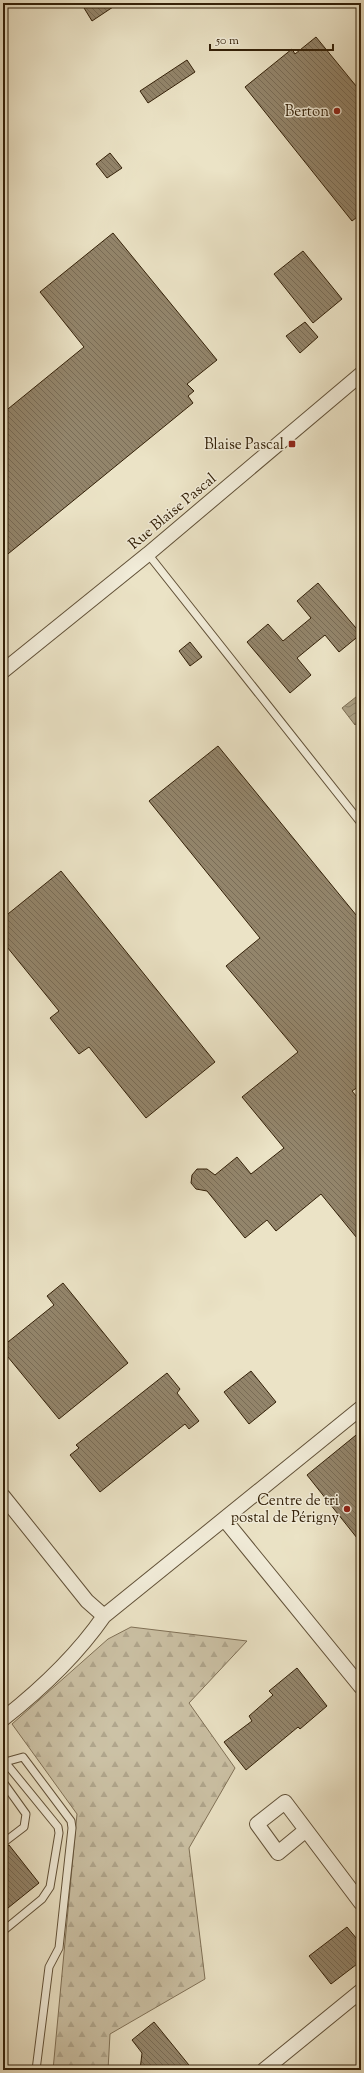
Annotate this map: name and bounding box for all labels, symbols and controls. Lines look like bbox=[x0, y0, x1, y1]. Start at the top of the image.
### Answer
scale bar bbox=[210, 26, 333, 52]
text: 50 m bbox=[215, 32, 239, 50]
place label: Berton bbox=[285, 102, 329, 123]
marker: Berton bbox=[332, 106, 342, 116]
place label: Blaise Pascal bbox=[204, 435, 284, 456]
marker: Blaise Pascal bbox=[287, 439, 297, 449]
street label: Rue Blaise Pascal bbox=[124, 469, 221, 555]
place label: Centre de tri postal de Périgny bbox=[231, 1491, 340, 1529]
marker: Centre de tri postal de Périgny bbox=[342, 1504, 352, 1514]

